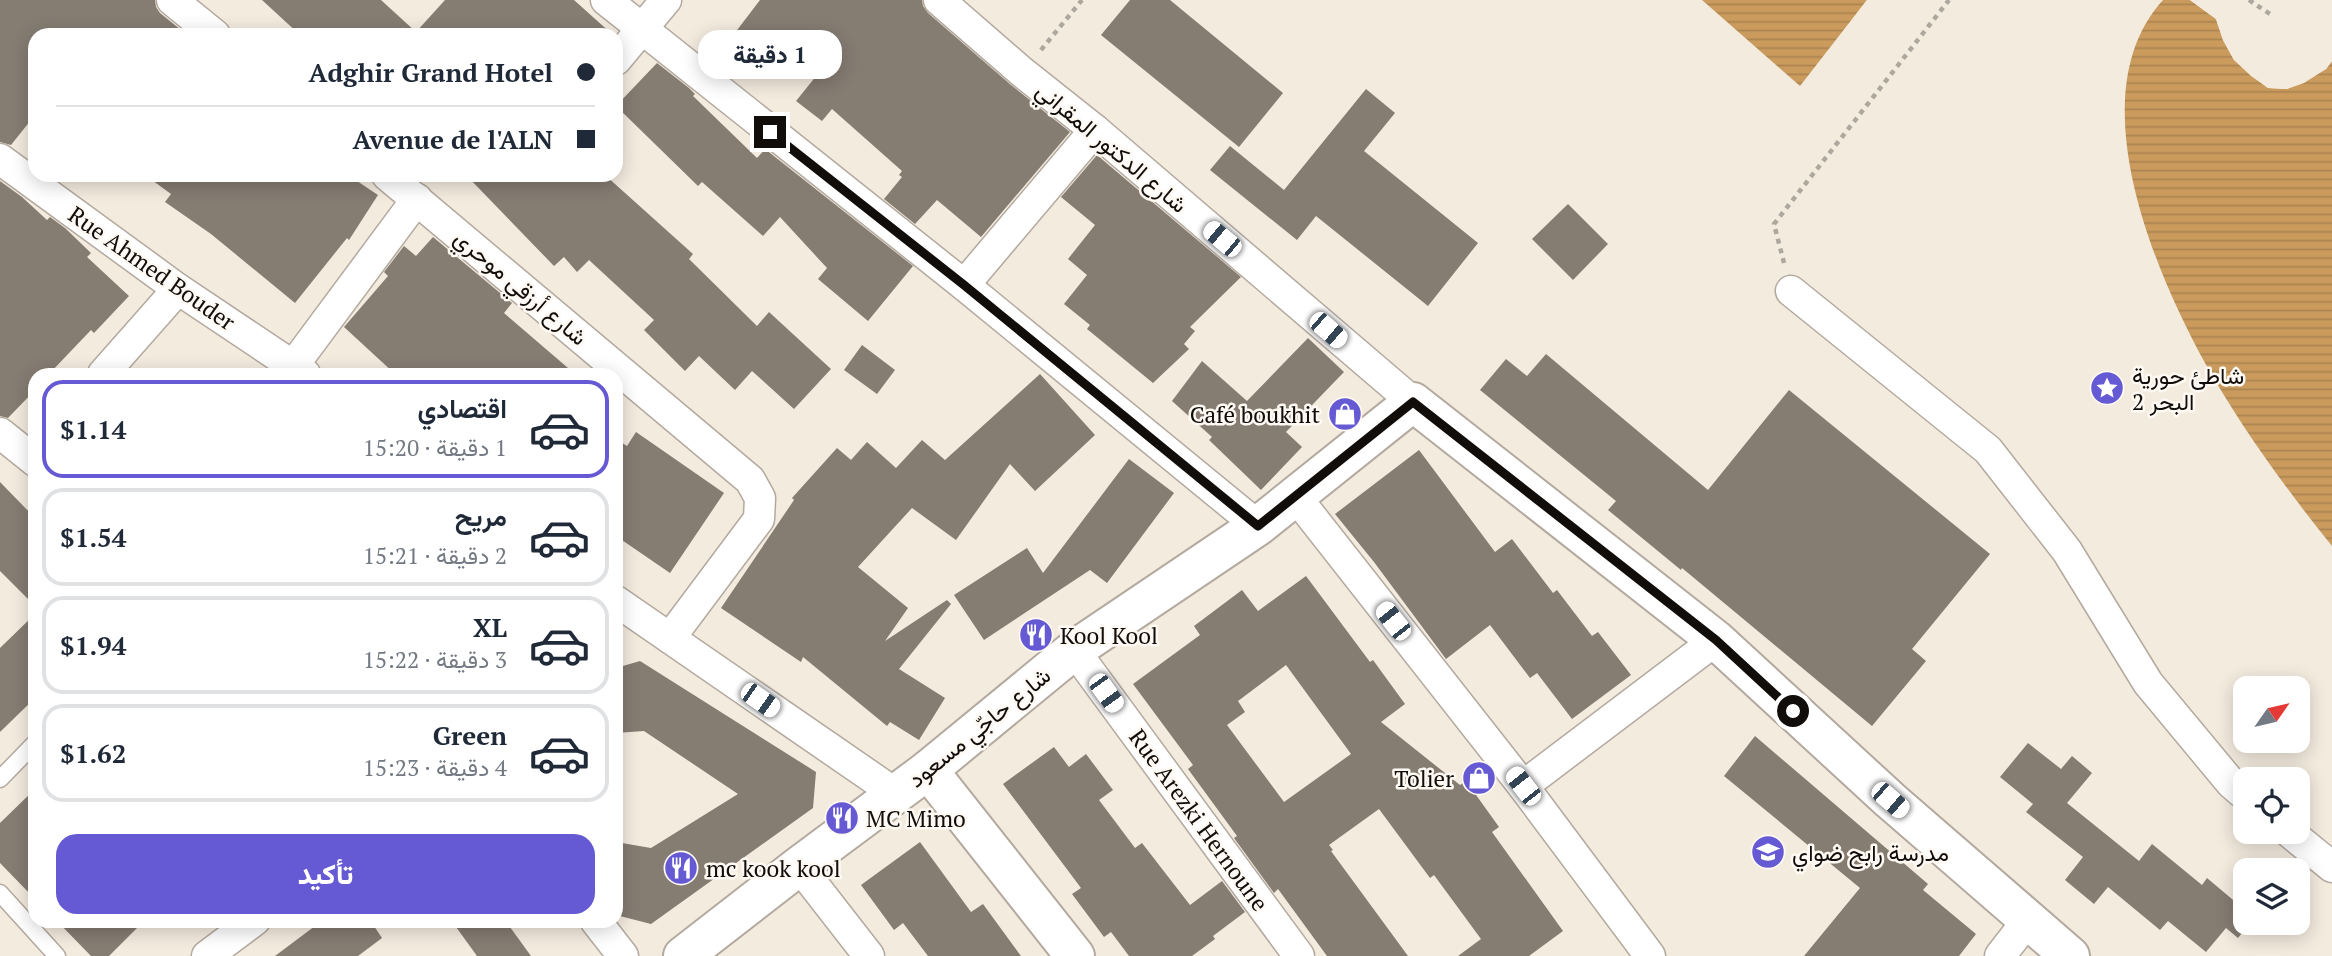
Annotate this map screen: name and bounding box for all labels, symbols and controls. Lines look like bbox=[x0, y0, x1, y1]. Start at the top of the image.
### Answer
callout: 1 دقيقة bbox=[698, 31, 842, 80]
text: 1 دقيقة bbox=[733, 39, 807, 70]
text: Adghir Grand Hotel bbox=[309, 55, 553, 89]
street label: شارع الدكتور المقراني bbox=[1027, 74, 1194, 223]
route end bbox=[754, 116, 786, 148]
text: Avenue de l'ALN bbox=[353, 122, 553, 156]
street label: Rue Ahmed Bouder bbox=[63, 199, 242, 337]
car bbox=[1200, 217, 1245, 261]
street label: شارع أرزقي موحري bbox=[445, 222, 594, 355]
car bbox=[1306, 308, 1351, 352]
place label: شاطئ حورية البحر 2 bbox=[2132, 360, 2244, 417]
place icon: شاطئ حورية البحر 2 bbox=[2088, 369, 2126, 407]
text: اقتصادي bbox=[418, 391, 507, 425]
shop icon: Café boukhit bbox=[1326, 395, 1364, 433]
icon: car bbox=[528, 398, 591, 461]
place label: Café boukhit bbox=[1190, 399, 1320, 430]
text: $1.14 bbox=[60, 412, 126, 446]
text: 1 دقيقة · 15:20 bbox=[363, 432, 507, 463]
text: مريح bbox=[455, 499, 507, 533]
icon: car bbox=[528, 506, 591, 569]
text: $1.54 bbox=[60, 520, 126, 554]
text: 2 دقيقة · 15:21 bbox=[363, 540, 507, 571]
car bbox=[1372, 598, 1415, 644]
text: XL bbox=[473, 610, 507, 644]
icon: car bbox=[528, 614, 591, 677]
restaurant icon: Kool Kool bbox=[1017, 616, 1055, 654]
place label: Kool Kool bbox=[1060, 620, 1158, 651]
text: $1.94 bbox=[60, 628, 126, 662]
text: 3 دقيقة · 15:22 bbox=[363, 644, 507, 675]
street label: شارع حاجّي مسعود bbox=[901, 660, 1059, 797]
car bbox=[1086, 670, 1127, 716]
north arrow bbox=[2233, 676, 2310, 752]
map controls bbox=[2233, 676, 2310, 935]
car bbox=[737, 679, 784, 721]
route start bbox=[1777, 695, 1809, 727]
text: Green bbox=[433, 718, 507, 752]
icon: car bbox=[528, 722, 591, 785]
street label: Rue Arezki Hernoune bbox=[1122, 723, 1276, 917]
text: $1.62 bbox=[60, 736, 126, 770]
text: 4 دقيقة · 15:23 bbox=[363, 752, 507, 783]
shop icon: Tolier bbox=[1460, 759, 1498, 797]
place label: Tolier bbox=[1394, 763, 1454, 794]
car bbox=[1502, 763, 1545, 809]
button: locate bbox=[2233, 767, 2310, 844]
car bbox=[1868, 778, 1913, 822]
restaurant icon: MC Mimo bbox=[823, 799, 861, 837]
place label: MC Mimo bbox=[866, 803, 966, 834]
school or university icon: مدرسة رابح ضواي bbox=[1749, 833, 1787, 871]
button: تأكيد bbox=[56, 834, 595, 914]
place label: مدرسة رابح ضواي bbox=[1792, 837, 1949, 872]
restaurant icon: mc kook kool bbox=[662, 849, 700, 887]
place label: mc kook kool bbox=[706, 853, 841, 884]
button: layers bbox=[2233, 858, 2310, 935]

